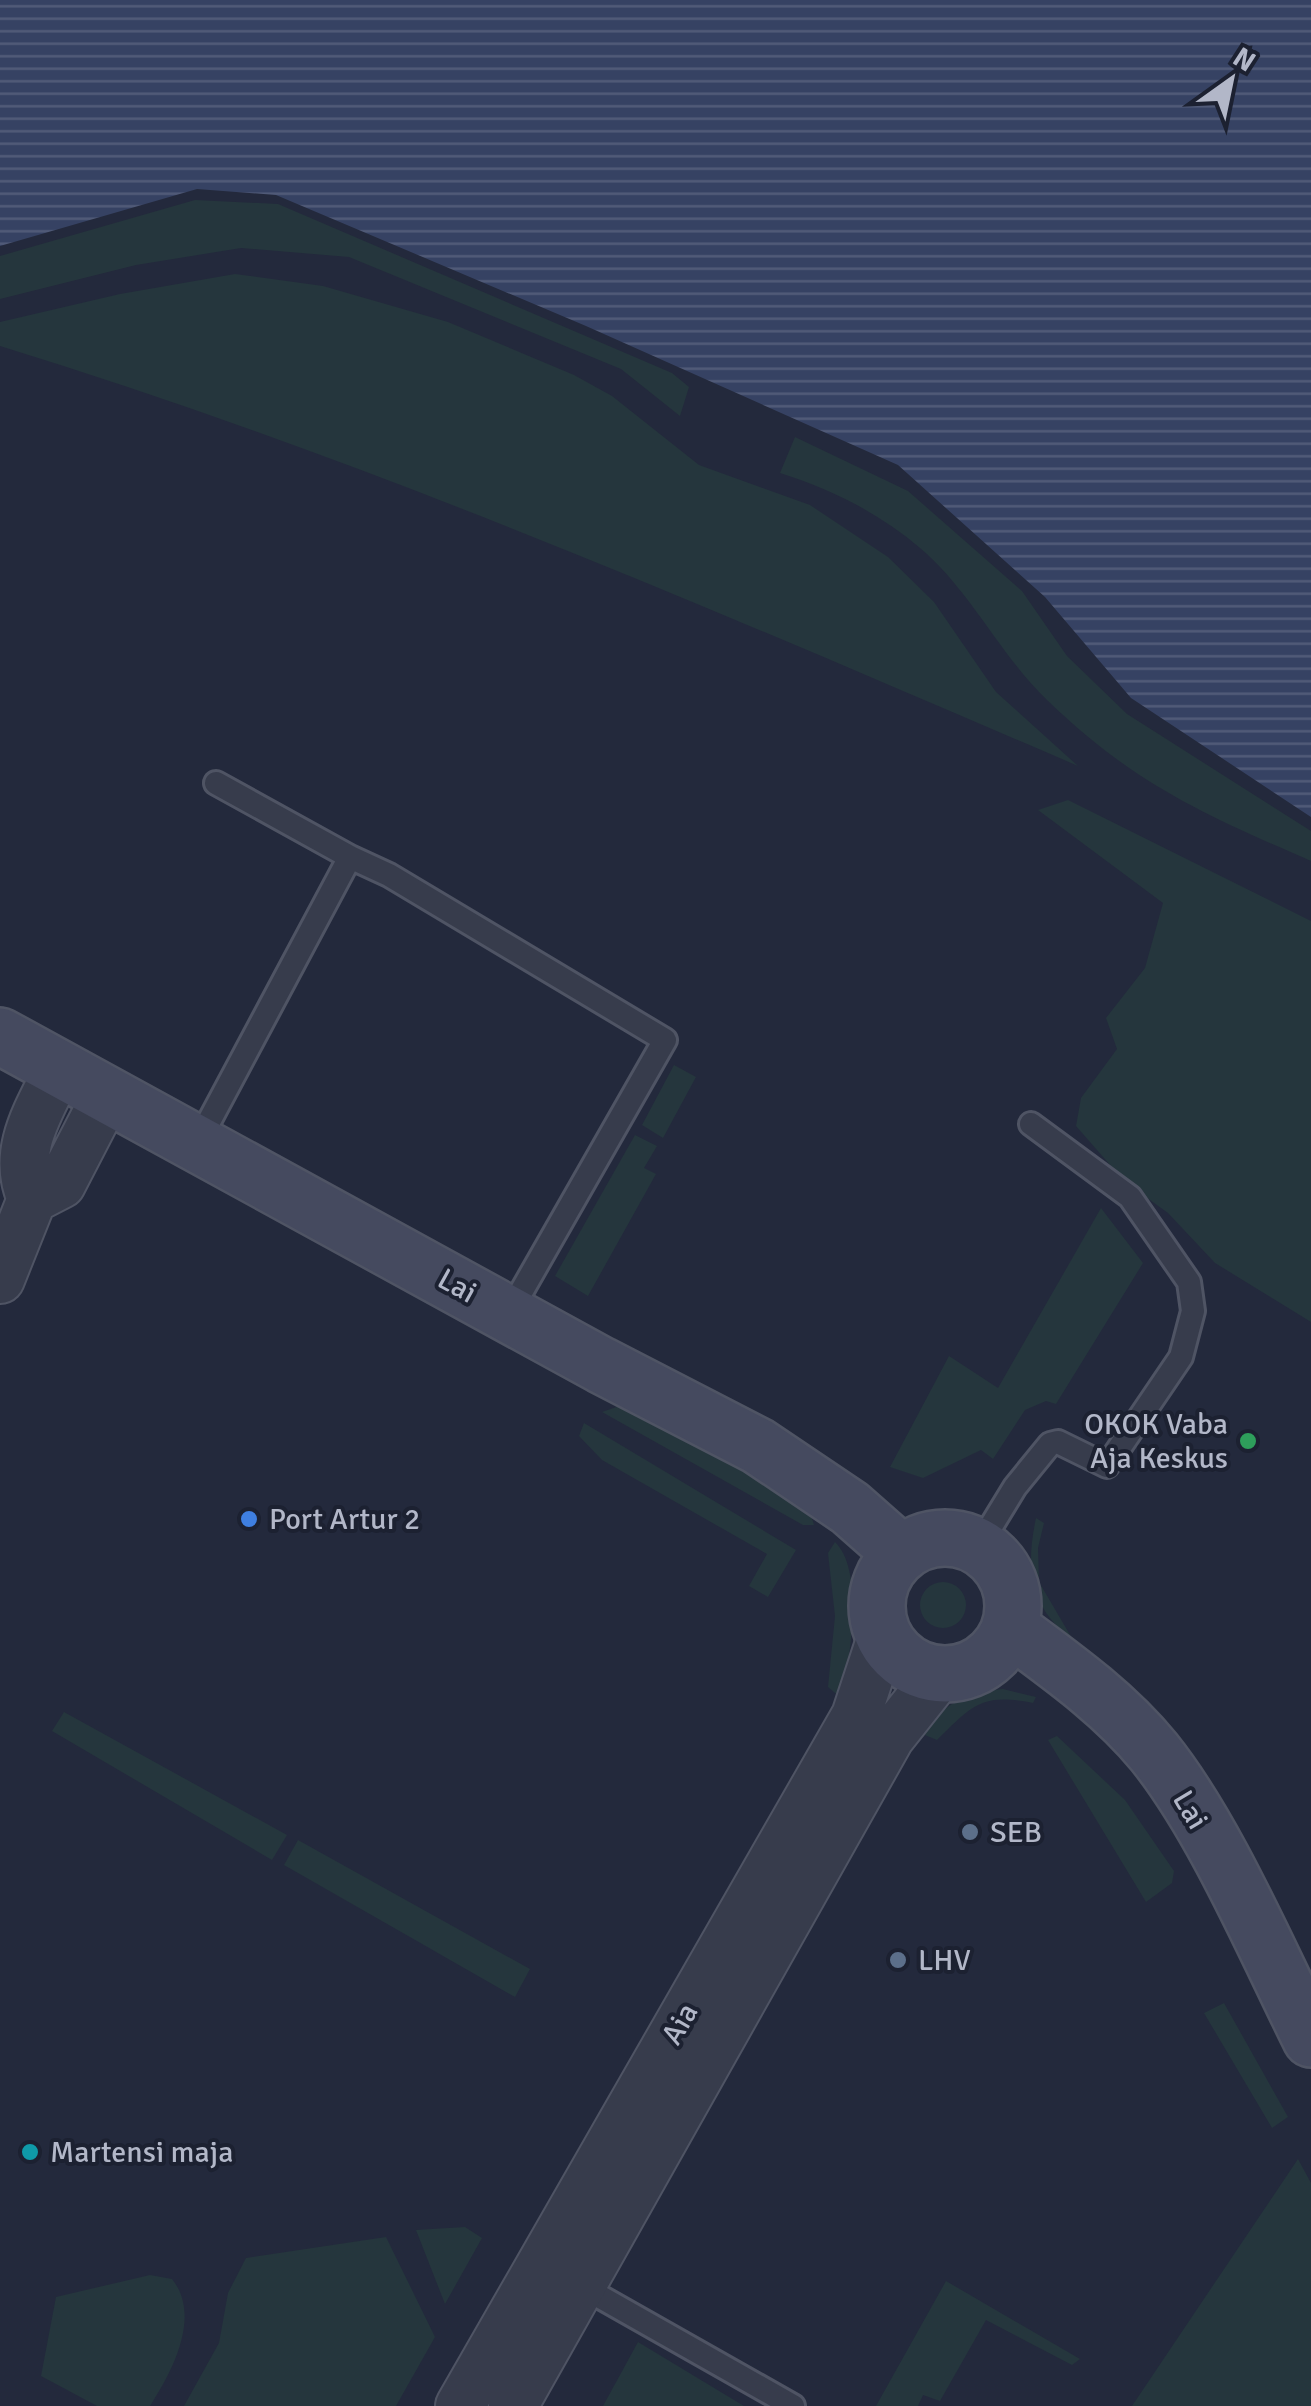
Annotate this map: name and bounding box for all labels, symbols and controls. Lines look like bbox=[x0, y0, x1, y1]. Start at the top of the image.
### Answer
north arrow bbox=[1181, 30, 1281, 130]
text: N bbox=[1227, 40, 1262, 79]
street label: Lai bbox=[431, 1260, 483, 1312]
place label: OKOK Vaba Aja Keskus bbox=[1084, 1406, 1228, 1477]
marker: OKOK Vaba Aja Keskus bbox=[1237, 1430, 1259, 1452]
place label: Port Artur 2 bbox=[269, 1501, 420, 1538]
marker: Port Artur 2 bbox=[238, 1508, 260, 1530]
street label: Lai bbox=[1164, 1784, 1216, 1836]
place label: SEB bbox=[990, 1814, 1042, 1851]
marker: SEB bbox=[959, 1821, 981, 1843]
place label: LHV bbox=[918, 1942, 971, 1979]
marker: LHV bbox=[887, 1949, 909, 1971]
street label: Aia bbox=[654, 1997, 706, 2051]
place label: Martensi maja bbox=[50, 2134, 233, 2171]
marker: Martensi maja bbox=[19, 2141, 41, 2163]

